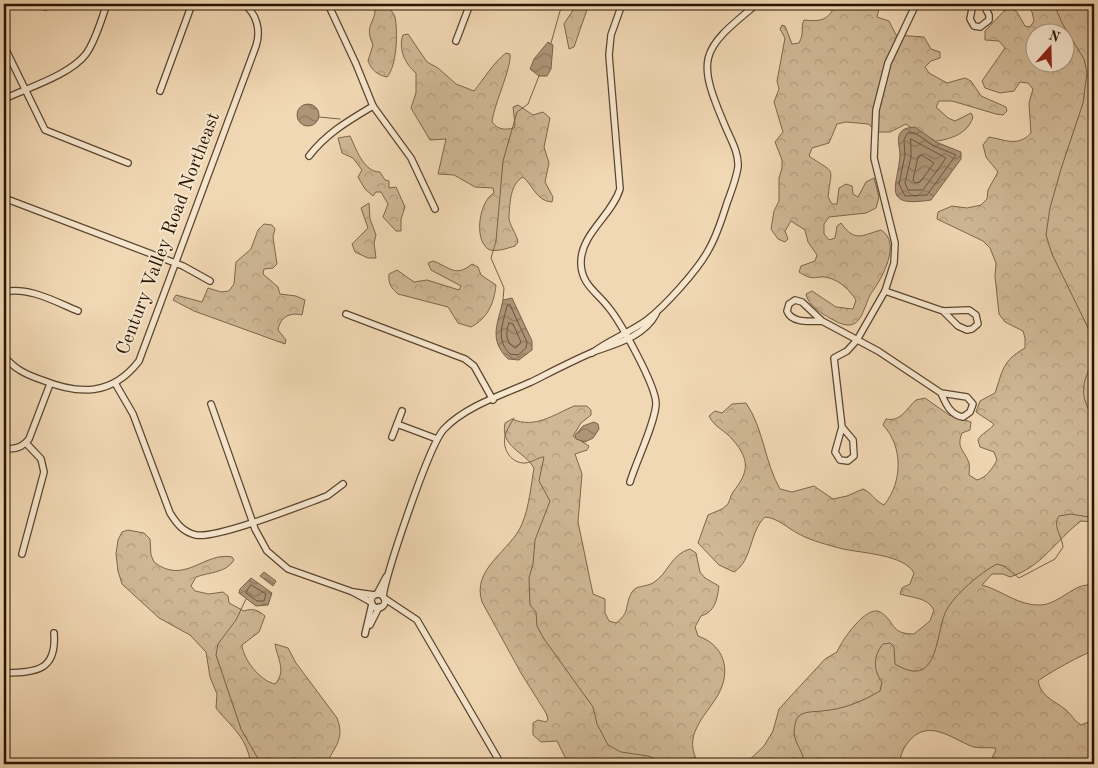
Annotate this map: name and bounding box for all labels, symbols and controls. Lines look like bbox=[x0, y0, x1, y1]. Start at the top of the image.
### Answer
north arrow bbox=[1026, 22, 1076, 72]
text: N bbox=[1047, 28, 1062, 45]
street label: Century Valley Road Northeast bbox=[114, 110, 224, 358]

